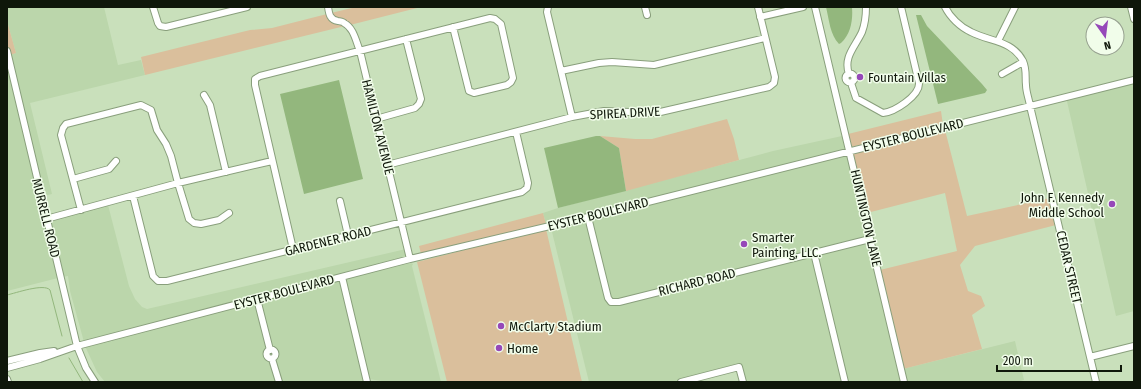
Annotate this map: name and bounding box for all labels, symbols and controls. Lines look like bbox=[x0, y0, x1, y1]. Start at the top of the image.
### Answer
north arrow bbox=[1085, 16, 1125, 56]
text: N bbox=[1103, 38, 1112, 52]
place label: Fountain Villas bbox=[868, 70, 946, 85]
marker: Fountain Villas bbox=[855, 72, 865, 82]
street label: HAMILTON AVENUE bbox=[359, 78, 397, 176]
street label: SPIREA DRIVE bbox=[589, 104, 661, 122]
street label: EYSTER BOULEVARD bbox=[861, 115, 965, 155]
street label: HUNTINGTON LANE bbox=[848, 168, 884, 268]
street label: MURRELL ROAD bbox=[29, 177, 63, 259]
place label: John F. Kennedy Middle School bbox=[1020, 190, 1105, 220]
street label: EYSTER BOULEVARD bbox=[546, 194, 650, 234]
marker: John F. Kennedy Middle School bbox=[1107, 199, 1117, 209]
street label: GARDENER ROAD bbox=[283, 223, 373, 259]
street label: CEDAR STREET bbox=[1053, 229, 1085, 305]
place label: Smarter Painting, LLC. bbox=[752, 230, 821, 260]
marker: Smarter Painting, LLC. bbox=[739, 239, 749, 249]
street label: RICHARD ROAD bbox=[657, 265, 737, 299]
street label: EYSTER BOULEVARD bbox=[232, 271, 336, 313]
place label: McClarty Stadium bbox=[509, 319, 602, 334]
marker: McClarty Stadium bbox=[496, 321, 506, 331]
place label: Home bbox=[507, 341, 538, 356]
marker: Home bbox=[494, 343, 504, 353]
scale bar bbox=[997, 347, 1121, 373]
text: 200 m bbox=[1003, 354, 1033, 368]

